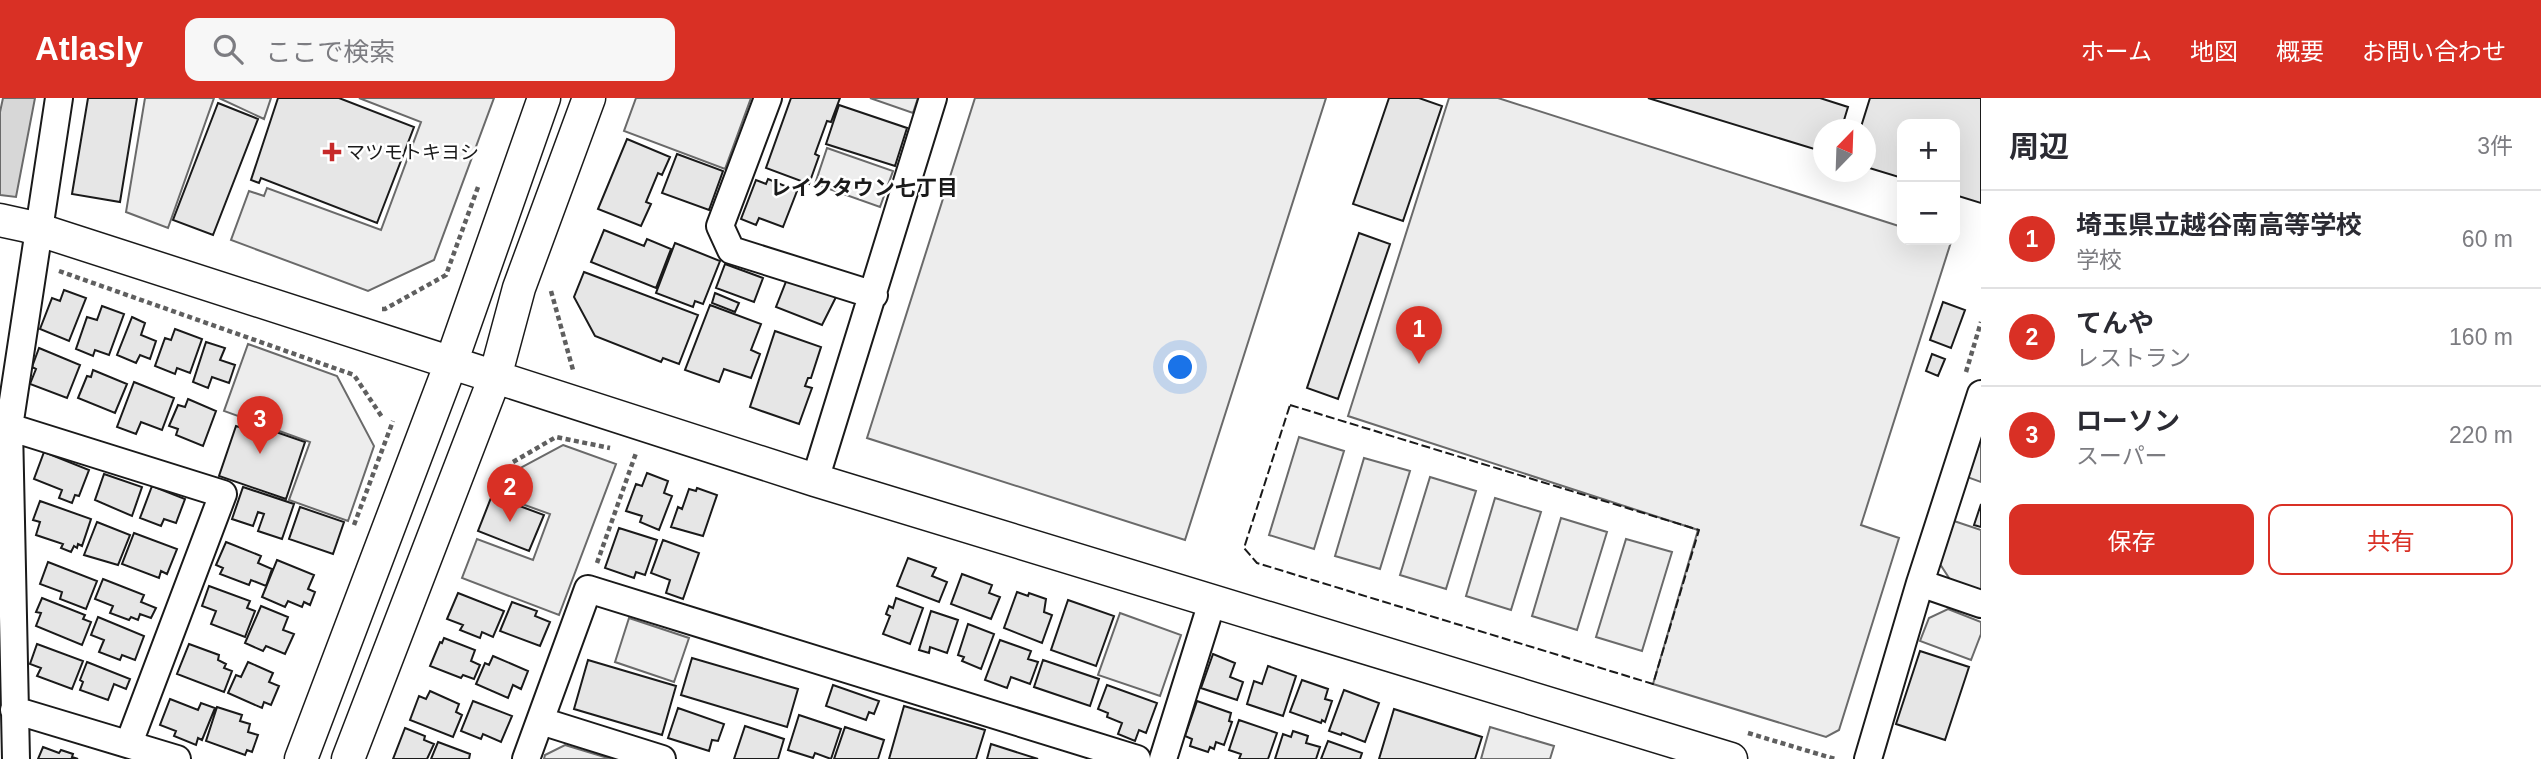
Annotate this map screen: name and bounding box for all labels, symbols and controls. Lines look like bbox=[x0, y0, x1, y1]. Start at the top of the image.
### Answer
search box bbox=[185, 18, 675, 81]
text: Atlasly bbox=[35, 30, 143, 67]
icon: search bbox=[209, 30, 247, 68]
text: ここで検索 bbox=[265, 37, 395, 67]
text: ホーム bbox=[2081, 38, 2152, 65]
text: 地図 bbox=[2190, 38, 2238, 65]
text: 概要 bbox=[2276, 38, 2324, 65]
text: お問い合わせ bbox=[2362, 38, 2506, 65]
north arrow bbox=[1813, 119, 1876, 182]
map controls bbox=[1897, 119, 1960, 245]
button: + bbox=[1897, 119, 1960, 182]
text: 周辺 bbox=[2009, 130, 2069, 163]
text: 3件 bbox=[2477, 133, 2513, 159]
place label: マツモトキヨシ bbox=[346, 142, 479, 163]
marker: マツモトキヨシ bbox=[324, 144, 340, 160]
district label: レイクタウン七丁目 bbox=[770, 176, 958, 199]
button: − bbox=[1897, 182, 1960, 245]
text: 埼玉県立越谷南高等学校 bbox=[2076, 210, 2362, 240]
text: 1 bbox=[2026, 226, 2038, 252]
text: 60 m bbox=[2462, 226, 2513, 252]
text: 学校 bbox=[2076, 247, 2122, 273]
pin: 1 bbox=[1396, 306, 1442, 364]
text: てんや bbox=[2076, 308, 2154, 338]
text: 2 bbox=[2026, 324, 2038, 350]
text: 160 m bbox=[2449, 324, 2513, 350]
text: レストラン bbox=[2076, 345, 2191, 371]
your location bbox=[1163, 350, 1197, 384]
pin: 3 bbox=[237, 396, 283, 454]
text: ローソン bbox=[2076, 406, 2180, 436]
text: 3 bbox=[2026, 422, 2038, 448]
text: 220 m bbox=[2449, 422, 2513, 448]
text: スーパー bbox=[2076, 443, 2168, 469]
pin: 2 bbox=[487, 464, 533, 522]
button: 保存 bbox=[2009, 504, 2254, 575]
button: 共有 bbox=[2268, 504, 2513, 575]

